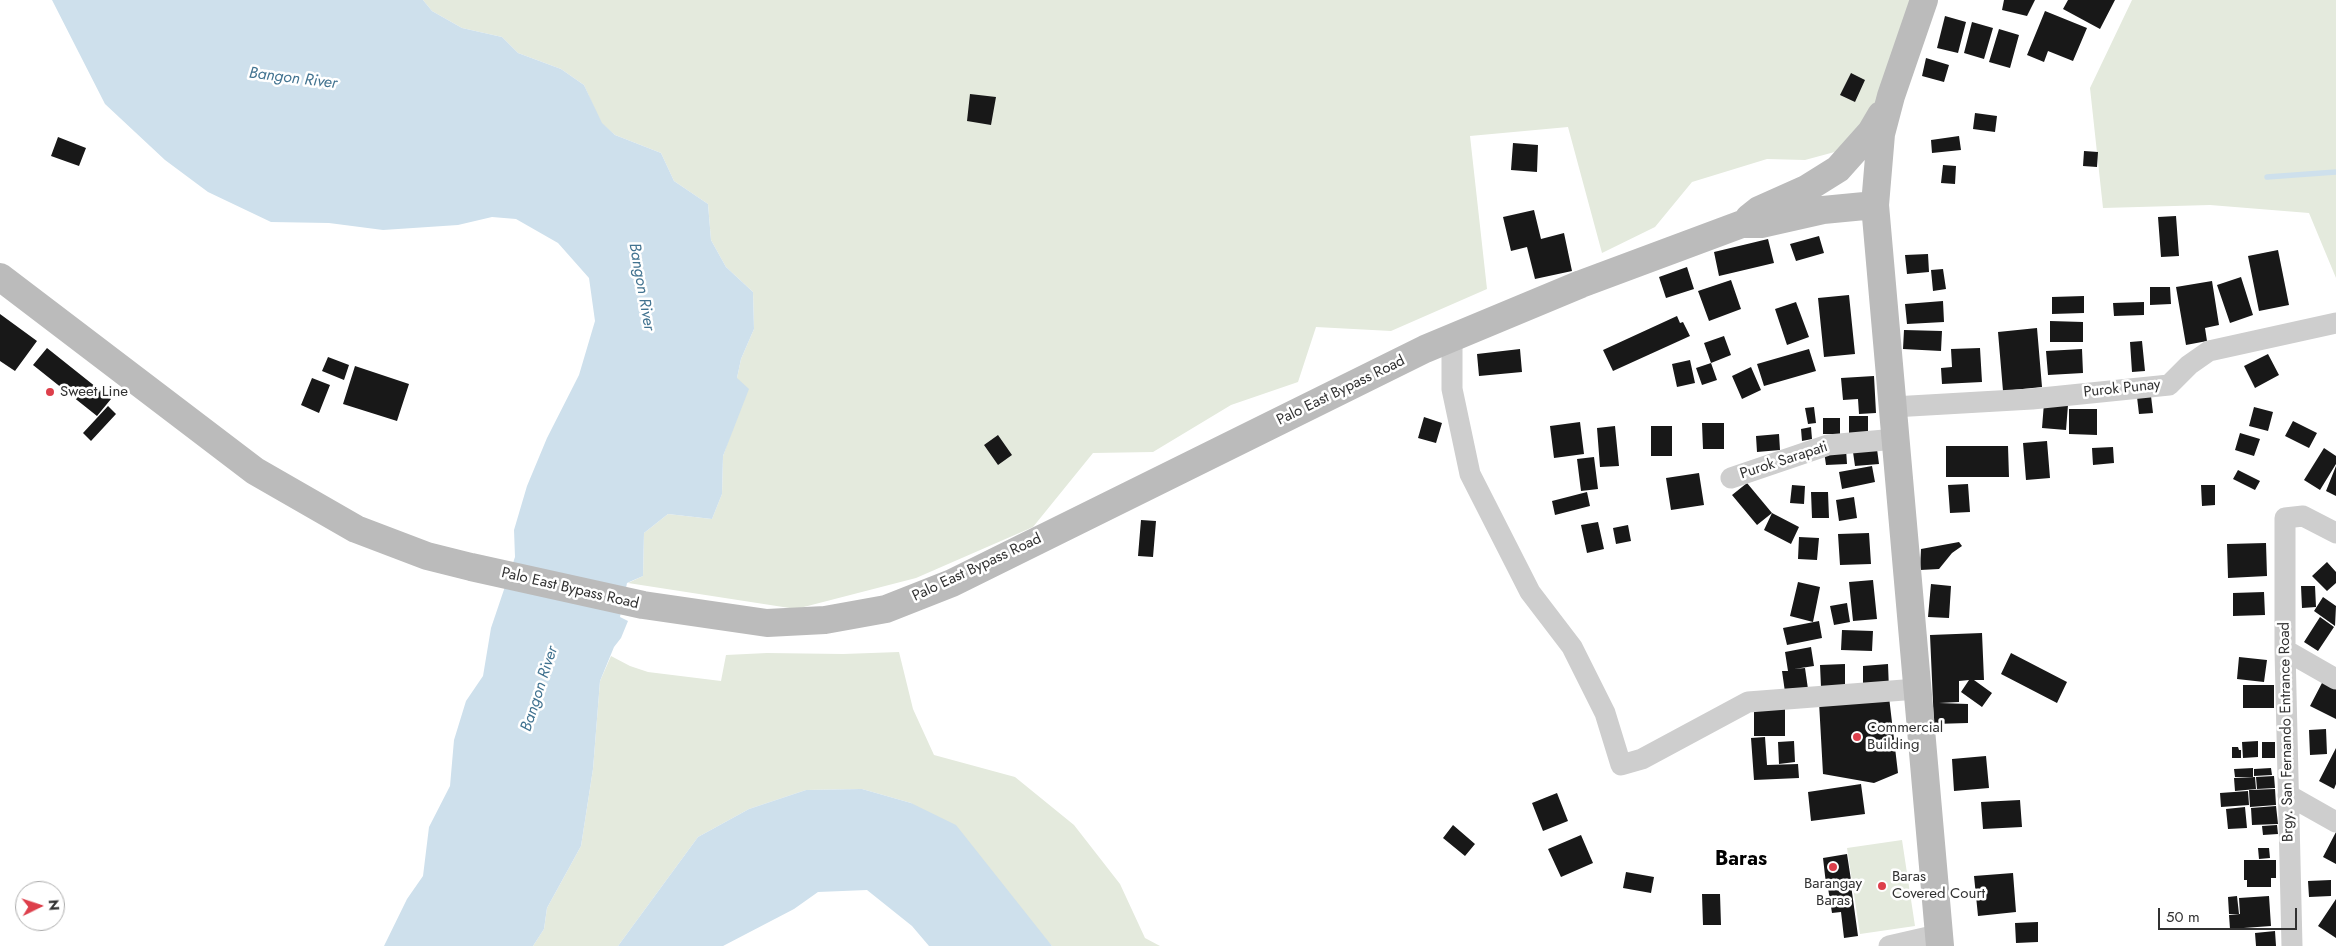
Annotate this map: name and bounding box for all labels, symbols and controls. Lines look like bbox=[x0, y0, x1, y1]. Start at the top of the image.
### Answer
water label: Bangon River bbox=[248, 64, 338, 94]
water label: Bangon River bbox=[624, 242, 658, 332]
street label: Palo East Bypass Road bbox=[1274, 352, 1408, 430]
street label: Purok Punay bbox=[2083, 376, 2161, 402]
place label: Sweet Line bbox=[60, 383, 128, 401]
marker: Sweet Line bbox=[44, 386, 56, 398]
street label: Purok Sarapati bbox=[1738, 438, 1830, 484]
street label: Palo East Bypass Road bbox=[910, 530, 1044, 606]
street label: Palo East Bypass Road bbox=[500, 564, 640, 614]
street label: Brgy. San Fernando Entrance Road bbox=[2276, 622, 2298, 842]
water label: Bangon River bbox=[517, 644, 563, 734]
place label: Commercial Building bbox=[1867, 719, 1943, 754]
marker: Commercial Building bbox=[1851, 731, 1863, 743]
district label: Baras bbox=[1715, 848, 1767, 872]
marker: Barangay Baras bbox=[1827, 861, 1839, 873]
place label: Baras Covered Court bbox=[1892, 868, 1985, 903]
place label: Barangay Baras bbox=[1804, 875, 1862, 910]
marker: Baras Covered Court bbox=[1876, 880, 1888, 892]
north arrow bbox=[15, 881, 65, 931]
scale bar bbox=[2161, 898, 2300, 930]
text: N bbox=[44, 899, 64, 911]
text: 50 m bbox=[2166, 906, 2200, 928]

